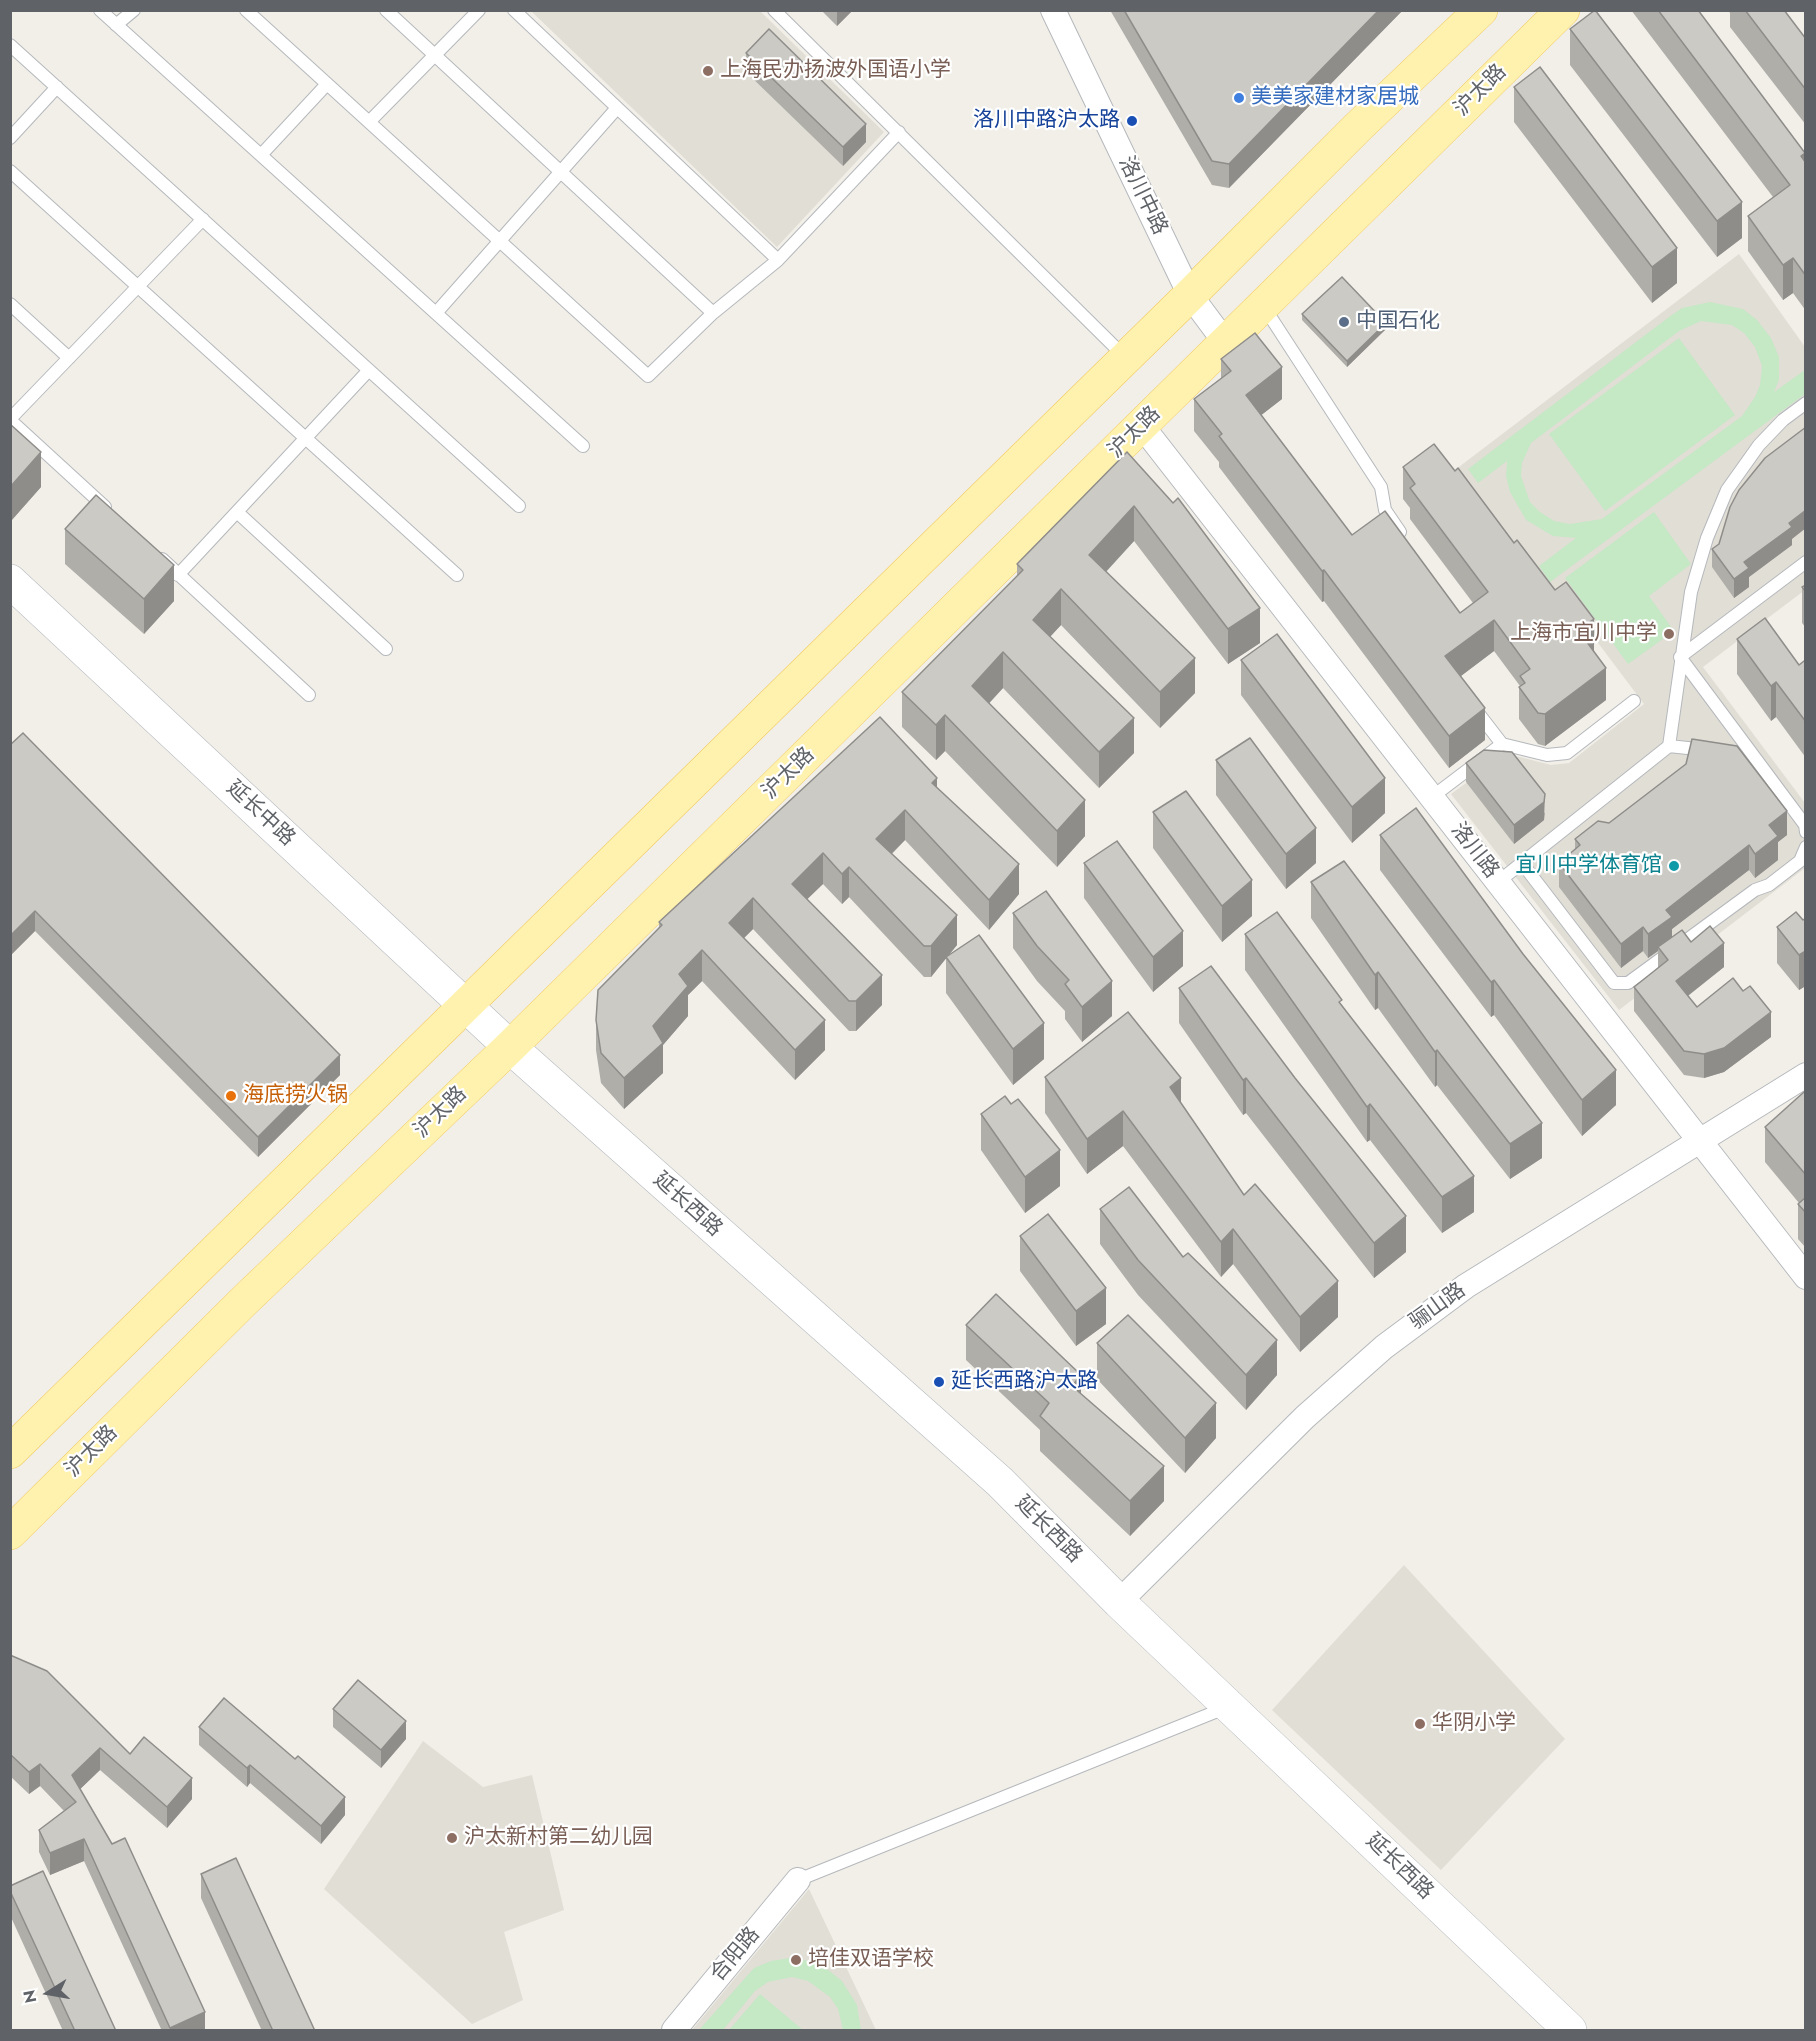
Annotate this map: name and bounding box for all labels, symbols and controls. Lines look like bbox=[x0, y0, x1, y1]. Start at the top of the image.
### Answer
place label: 上海民办扬波外国语小学 bbox=[720, 58, 951, 84]
street label: 沪太路 bbox=[1450, 60, 1512, 122]
marker: 上海民办扬波外国语小学 bbox=[701, 64, 715, 78]
place label: 美美家建材家居城 bbox=[1251, 85, 1419, 111]
marker: 美美家建材家居城 bbox=[1232, 91, 1246, 105]
place label: 洛川中路沪太路 bbox=[973, 108, 1120, 134]
marker: 洛川中路沪太路 bbox=[1125, 114, 1139, 128]
street label: 洛川中路 bbox=[1112, 153, 1172, 239]
place label: 中国石化 bbox=[1356, 309, 1440, 335]
marker: 中国石化 bbox=[1337, 315, 1351, 329]
street label: 沪太路 bbox=[1104, 402, 1166, 464]
place label: 上海市宜川中学 bbox=[1510, 621, 1657, 647]
marker: 上海市宜川中学 bbox=[1662, 627, 1676, 641]
street label: 沪太路 bbox=[758, 743, 820, 805]
street label: 延长中路 bbox=[221, 776, 299, 852]
street label: 洛川路 bbox=[1445, 818, 1503, 884]
place label: 宜川中学体育馆 bbox=[1515, 853, 1662, 879]
marker: 宜川中学体育馆 bbox=[1667, 859, 1681, 873]
street label: 沪太路 bbox=[410, 1082, 472, 1144]
place label: 海底捞火锅 bbox=[243, 1083, 348, 1109]
marker: 海底捞火锅 bbox=[224, 1089, 238, 1103]
street label: 延长西路 bbox=[647, 1168, 727, 1242]
street label: 骊山路 bbox=[1405, 1278, 1471, 1336]
place label: 延长西路沪太路 bbox=[951, 1369, 1098, 1395]
marker: 延长西路沪太路 bbox=[932, 1375, 946, 1389]
street label: 沪太路 bbox=[61, 1421, 123, 1483]
street label: 延长西路 bbox=[1009, 1491, 1087, 1569]
place label: 华阴小学 bbox=[1432, 1711, 1516, 1737]
marker: 华阴小学 bbox=[1413, 1717, 1427, 1731]
place label: 沪太新村第二幼儿园 bbox=[464, 1825, 653, 1851]
street label: 延长西路 bbox=[1360, 1829, 1438, 1905]
marker: 沪太新村第二幼儿园 bbox=[445, 1831, 459, 1845]
street label: 合阳路 bbox=[706, 1923, 766, 1987]
place label: 培佳双语学校 bbox=[808, 1947, 934, 1973]
marker: 培佳双语学校 bbox=[789, 1953, 803, 1967]
north arrow bbox=[18, 1963, 78, 2023]
text: N bbox=[17, 1988, 42, 2005]

